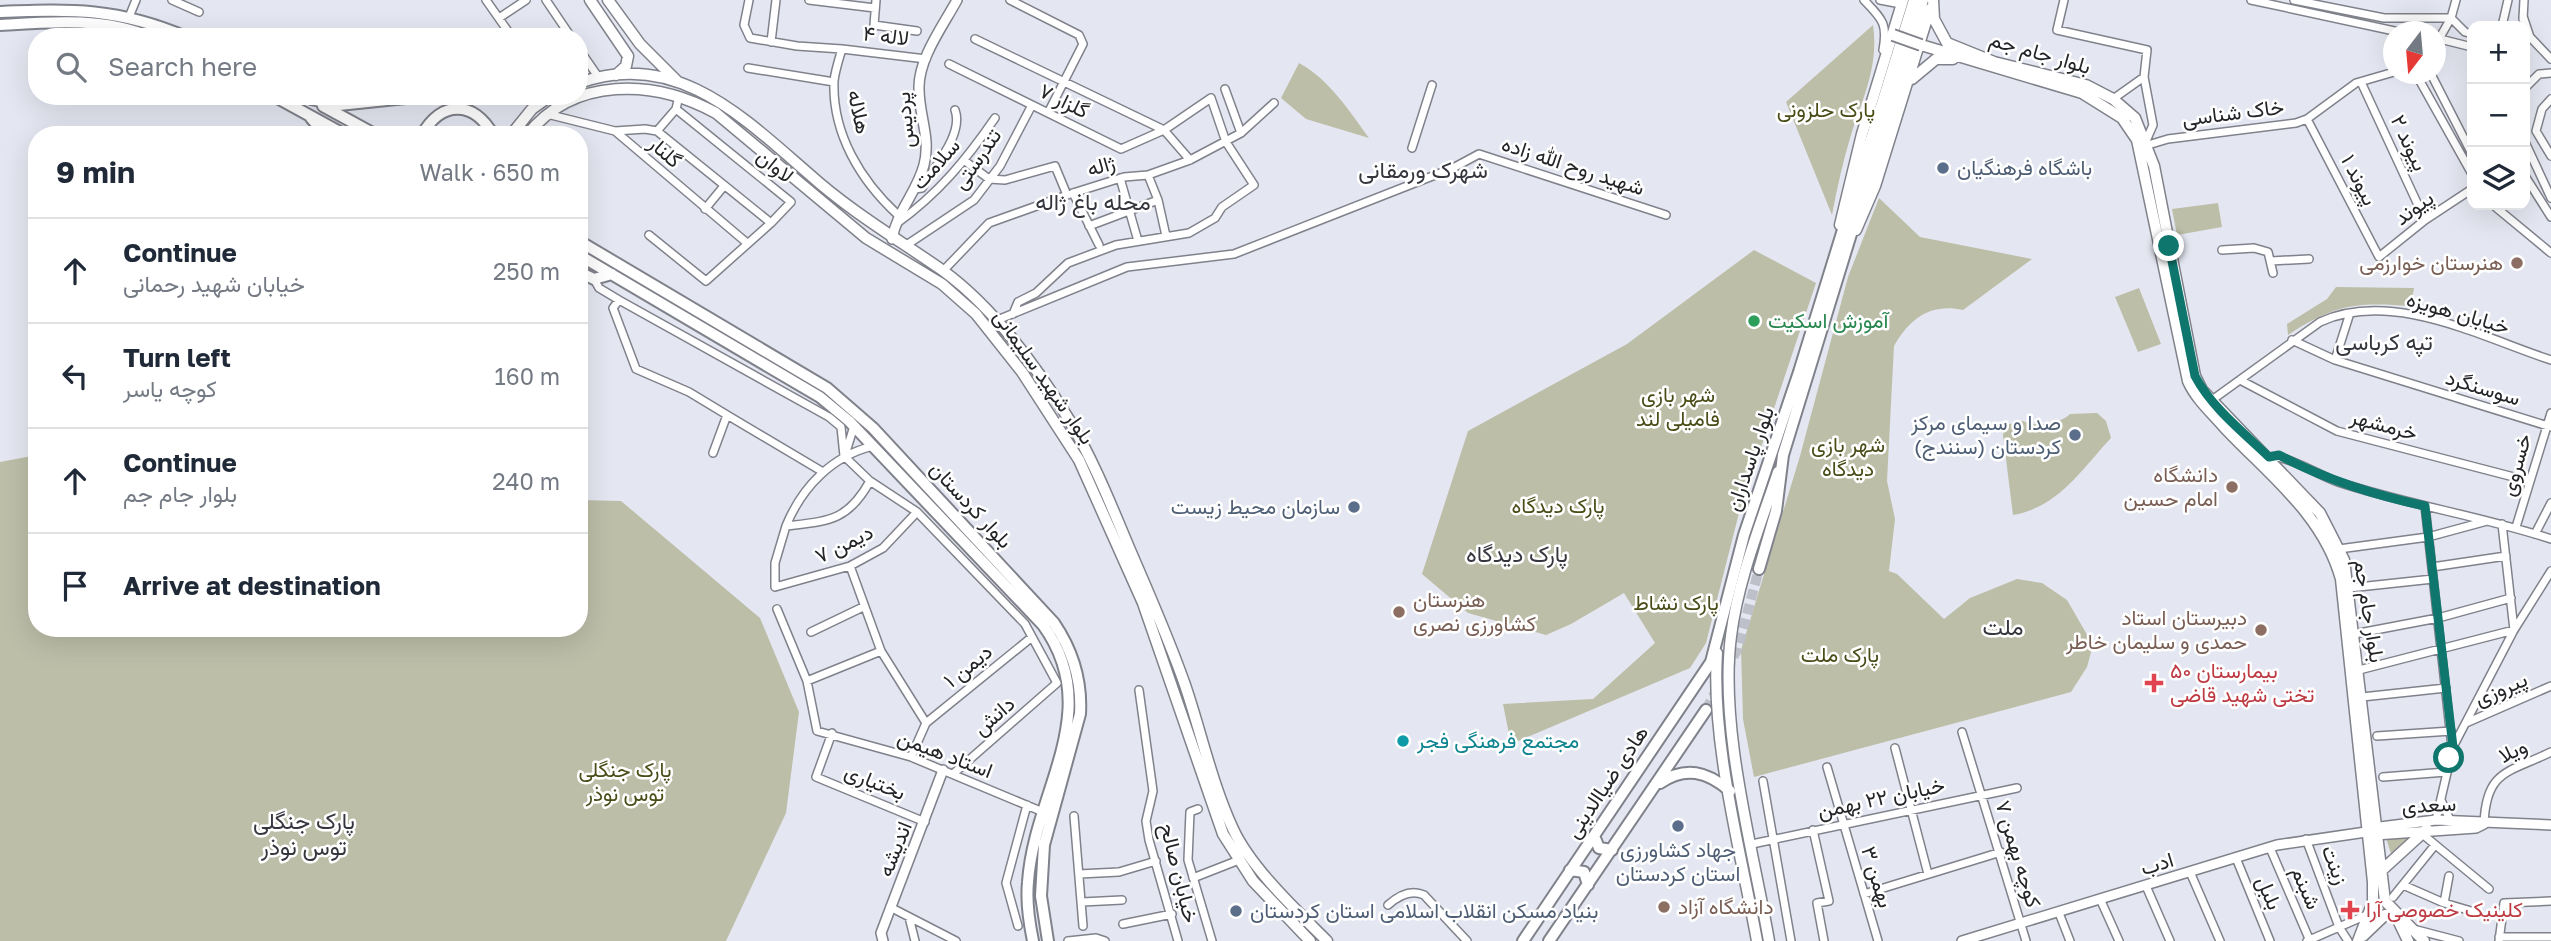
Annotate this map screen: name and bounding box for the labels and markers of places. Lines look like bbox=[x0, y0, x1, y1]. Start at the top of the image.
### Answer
place label: باشگاه فرهنگیان bbox=[1957, 154, 2092, 181]
marker: باشگاه فرهنگیان bbox=[1935, 160, 1951, 176]
place label: هنرستان خوارزمی bbox=[2359, 249, 2503, 276]
marker: هنرستان خوارزمی bbox=[2509, 255, 2525, 271]
place label: آموزش اسکیت bbox=[1768, 307, 1890, 334]
marker: آموزش اسکیت bbox=[1746, 313, 1762, 329]
place label: صدا و سیمای مرکز کردستان (سنندج) bbox=[1910, 409, 2061, 461]
marker: صدا و سیمای مرکز کردستان (سنندج) bbox=[2067, 427, 2083, 443]
place label: دانشگاه امام حسین bbox=[2123, 461, 2218, 513]
marker: دانشگاه امام حسین bbox=[2224, 479, 2240, 495]
place label: سازمان محیط زیست bbox=[1171, 493, 1340, 520]
marker: سازمان محیط زیست bbox=[1346, 499, 1362, 515]
place label: هنرستان کشاورزی نصری bbox=[1413, 586, 1536, 637]
marker: هنرستان کشاورزی نصری bbox=[1391, 604, 1407, 620]
place label: دبیرستان استاد حمدی و سلیمان خاطر bbox=[2065, 604, 2247, 655]
marker: دبیرستان استاد حمدی و سلیمان خاطر bbox=[2253, 622, 2269, 638]
place label: بیمارستان ۵۰ تختی شهید قاضی bbox=[2170, 657, 2315, 708]
marker: بیمارستان ۵۰ تختی شهید قاضی bbox=[2144, 673, 2164, 693]
place label: مجتمع فرهنگی فجر bbox=[1416, 727, 1579, 755]
marker: مجتمع فرهنگی فجر bbox=[1395, 733, 1411, 749]
marker: جهاد کشاورزی استان کردستان bbox=[1670, 818, 1686, 834]
place label: جهاد کشاورزی استان کردستان bbox=[1616, 836, 1740, 887]
place label: دانشگاه آزاد bbox=[1678, 893, 1773, 920]
place label: کلینیک خصوصی آرا bbox=[2366, 896, 2523, 923]
place label: بنیاد مسکن انقلاب اسلامی استان کردستان bbox=[1250, 897, 1598, 924]
marker: دانشگاه آزاد bbox=[1656, 899, 1672, 915]
marker: کلینیک خصوصی آرا bbox=[2340, 900, 2360, 920]
marker: بنیاد مسکن انقلاب اسلامی استان کردستان bbox=[1228, 903, 1244, 919]

